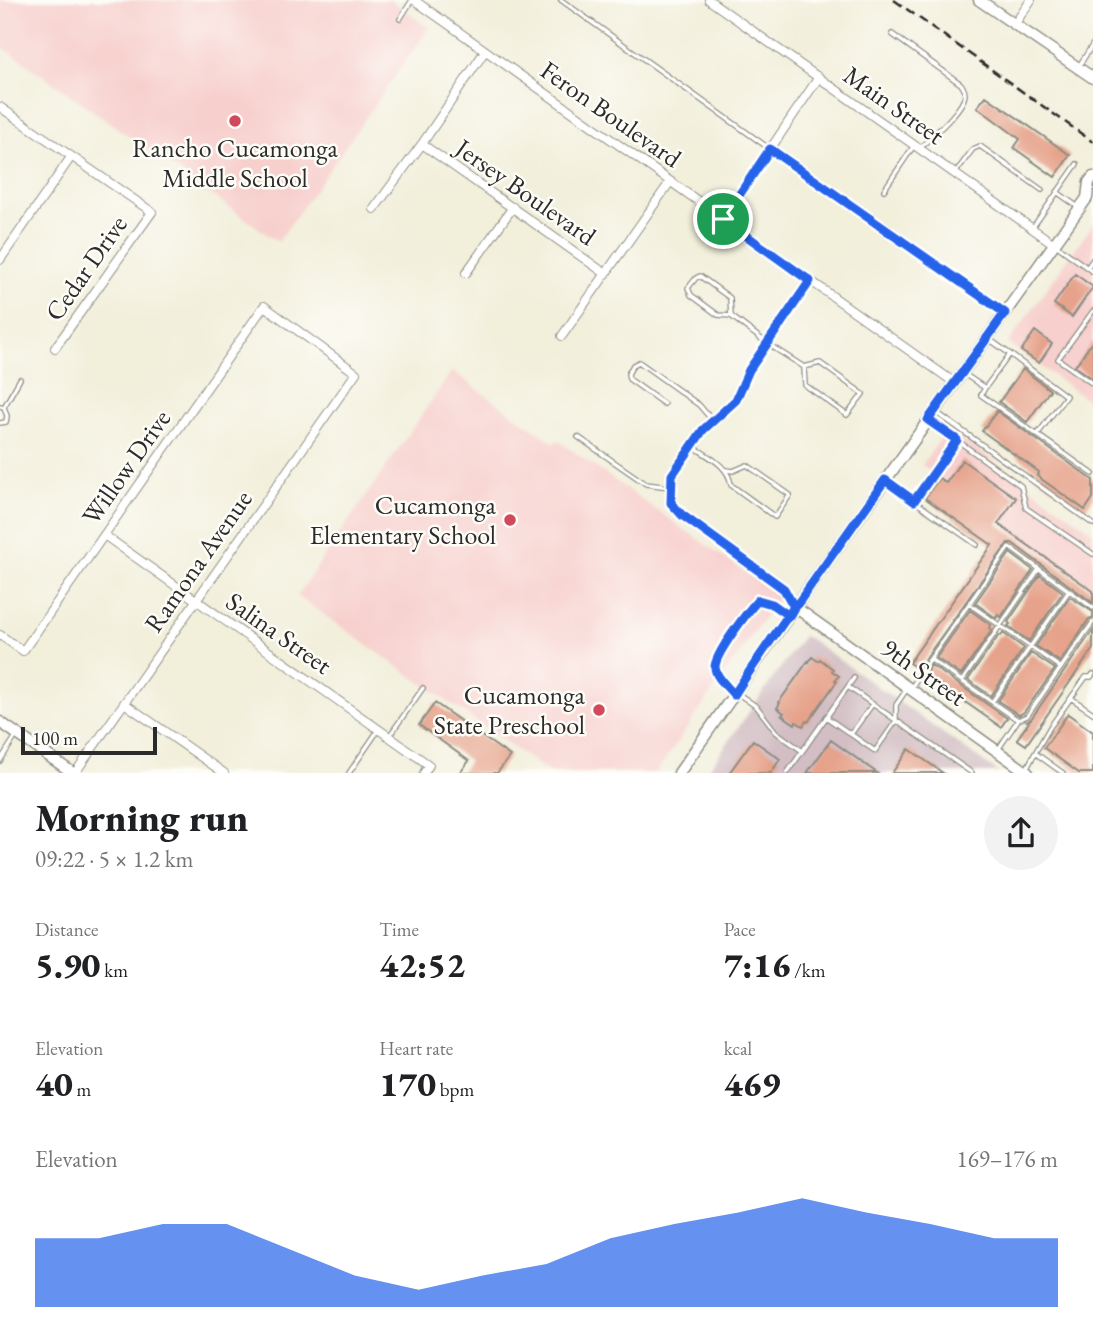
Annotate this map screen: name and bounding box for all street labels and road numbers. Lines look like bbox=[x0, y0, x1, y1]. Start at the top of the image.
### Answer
street label: Feron Boulevard bbox=[534, 53, 689, 176]
street label: Main Street bbox=[837, 58, 951, 152]
street label: Jersey Boulevard bbox=[447, 130, 604, 254]
street label: Cedar Drive bbox=[37, 209, 135, 327]
street label: Willow Drive bbox=[74, 403, 178, 531]
street label: Ramona Avenue bbox=[136, 483, 260, 639]
street label: Salina Street bbox=[219, 584, 339, 682]
street label: 9th Street bbox=[875, 630, 973, 714]

